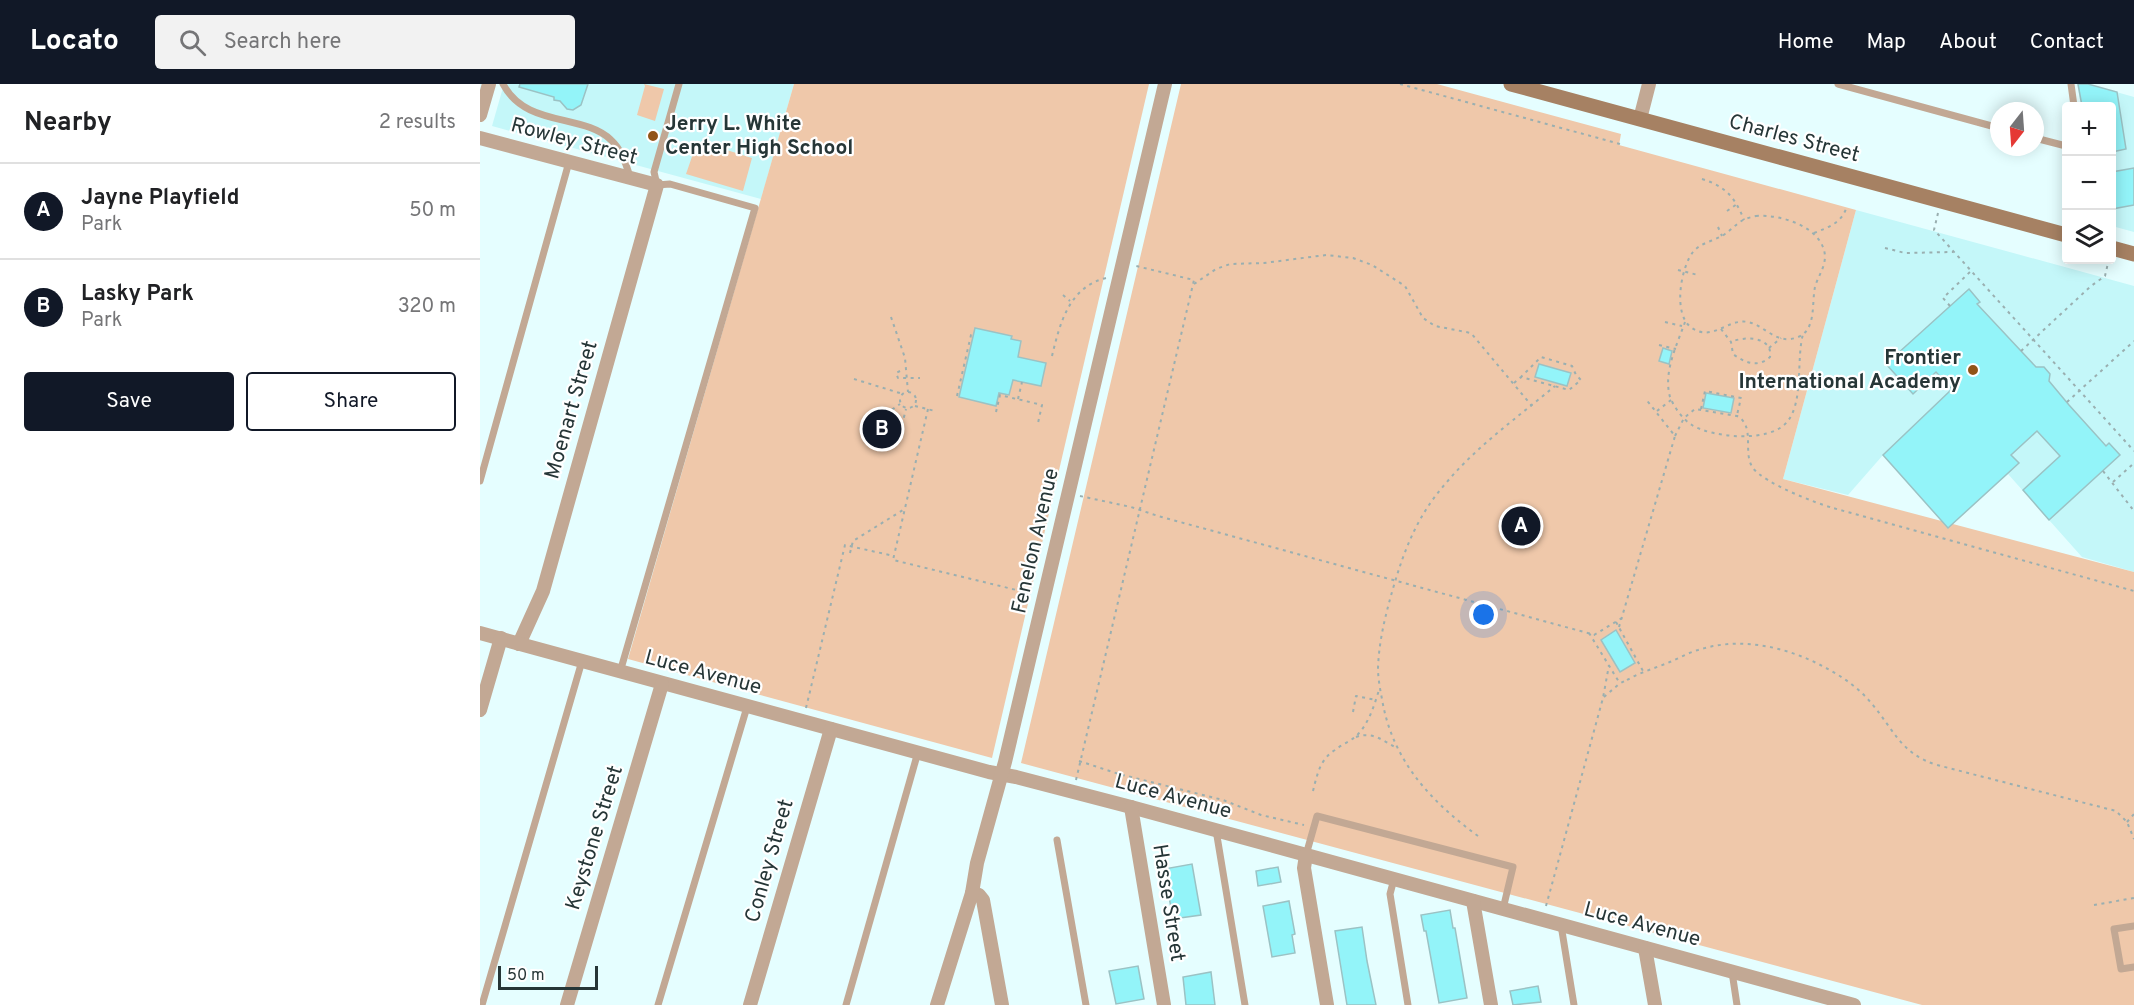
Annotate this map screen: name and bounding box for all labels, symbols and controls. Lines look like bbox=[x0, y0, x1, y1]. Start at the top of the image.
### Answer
search box bbox=[155, 15, 575, 69]
text: Locato bbox=[30, 24, 119, 60]
icon: search bbox=[176, 26, 209, 59]
text: Search here bbox=[224, 29, 341, 56]
text: Home bbox=[1778, 29, 1834, 56]
text: Map bbox=[1867, 29, 1906, 56]
text: About bbox=[1939, 29, 1997, 56]
text: Contact bbox=[2030, 29, 2104, 56]
north arrow bbox=[1990, 102, 2044, 156]
map controls bbox=[2062, 102, 2116, 264]
button: + bbox=[2062, 102, 2116, 156]
text: Nearby bbox=[24, 107, 112, 140]
street label: Charles Street bbox=[1726, 109, 1862, 169]
text: 2 results bbox=[379, 110, 456, 136]
place label: Jerry L. White Center High School bbox=[665, 111, 853, 162]
street label: Rowley Street bbox=[508, 112, 640, 172]
marker: Jerry L. White Center High School bbox=[646, 129, 660, 143]
button: − bbox=[2062, 156, 2116, 210]
text: Jayne Playfield bbox=[81, 185, 239, 212]
text: A bbox=[36, 198, 51, 224]
text: 50 m bbox=[409, 198, 456, 224]
button: layers bbox=[2062, 210, 2116, 264]
text: Park bbox=[81, 212, 122, 238]
text: Lasky Park bbox=[81, 281, 194, 308]
text: B bbox=[37, 294, 50, 320]
text: 320 m bbox=[398, 294, 456, 320]
text: Park bbox=[81, 308, 122, 334]
street label: Moenart Street bbox=[539, 338, 605, 482]
place label: Frontier International Academy bbox=[1738, 345, 1961, 396]
marker: Frontier International Academy bbox=[1966, 363, 1980, 377]
button: Save bbox=[24, 372, 234, 431]
button: Share bbox=[246, 372, 456, 431]
pin: B bbox=[862, 406, 902, 452]
street label: Fenelon Avenue bbox=[1006, 466, 1066, 616]
pin: A bbox=[1502, 504, 1540, 548]
your location bbox=[1469, 600, 1498, 629]
street label: Luce Avenue bbox=[642, 644, 764, 702]
street label: Keystone Street bbox=[560, 762, 630, 914]
street label: Luce Avenue bbox=[1112, 768, 1234, 826]
street label: Conley Street bbox=[739, 796, 801, 926]
street label: Hasse Street bbox=[1145, 842, 1191, 964]
street label: Luce Avenue bbox=[1581, 896, 1703, 954]
scale bar bbox=[498, 963, 598, 990]
text: 50 m bbox=[507, 966, 545, 986]

